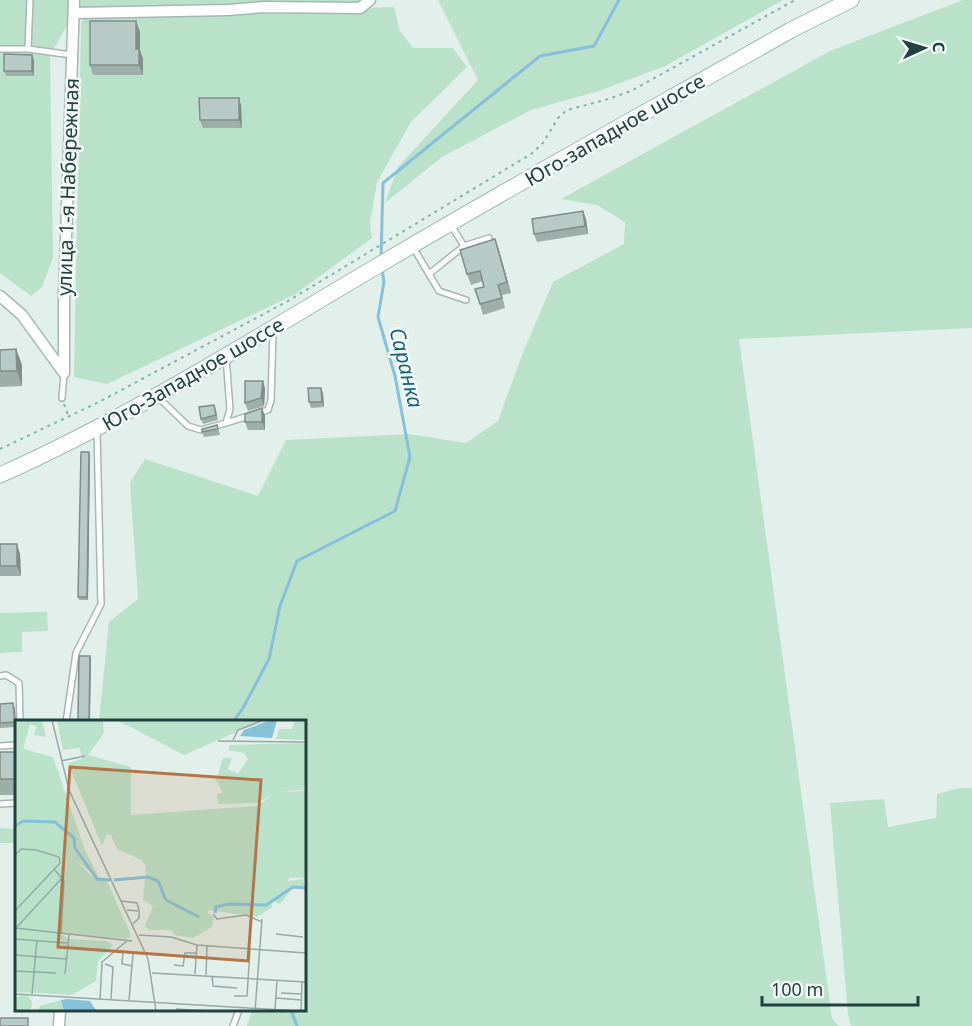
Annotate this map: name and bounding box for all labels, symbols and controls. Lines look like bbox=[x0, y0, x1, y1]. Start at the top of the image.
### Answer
north arrow bbox=[894, 18, 954, 78]
text: С bbox=[928, 41, 950, 53]
street label: Юго-западное шоссе bbox=[520, 67, 710, 192]
street label: улица 1-я Набережная bbox=[50, 77, 85, 297]
street label: Юго-Западное шоссе bbox=[97, 311, 288, 437]
water label: Саранка bbox=[383, 325, 430, 411]
inset map bbox=[15, 720, 306, 1011]
scale bar bbox=[762, 969, 918, 1007]
text: 100 m bbox=[771, 977, 823, 1001]

